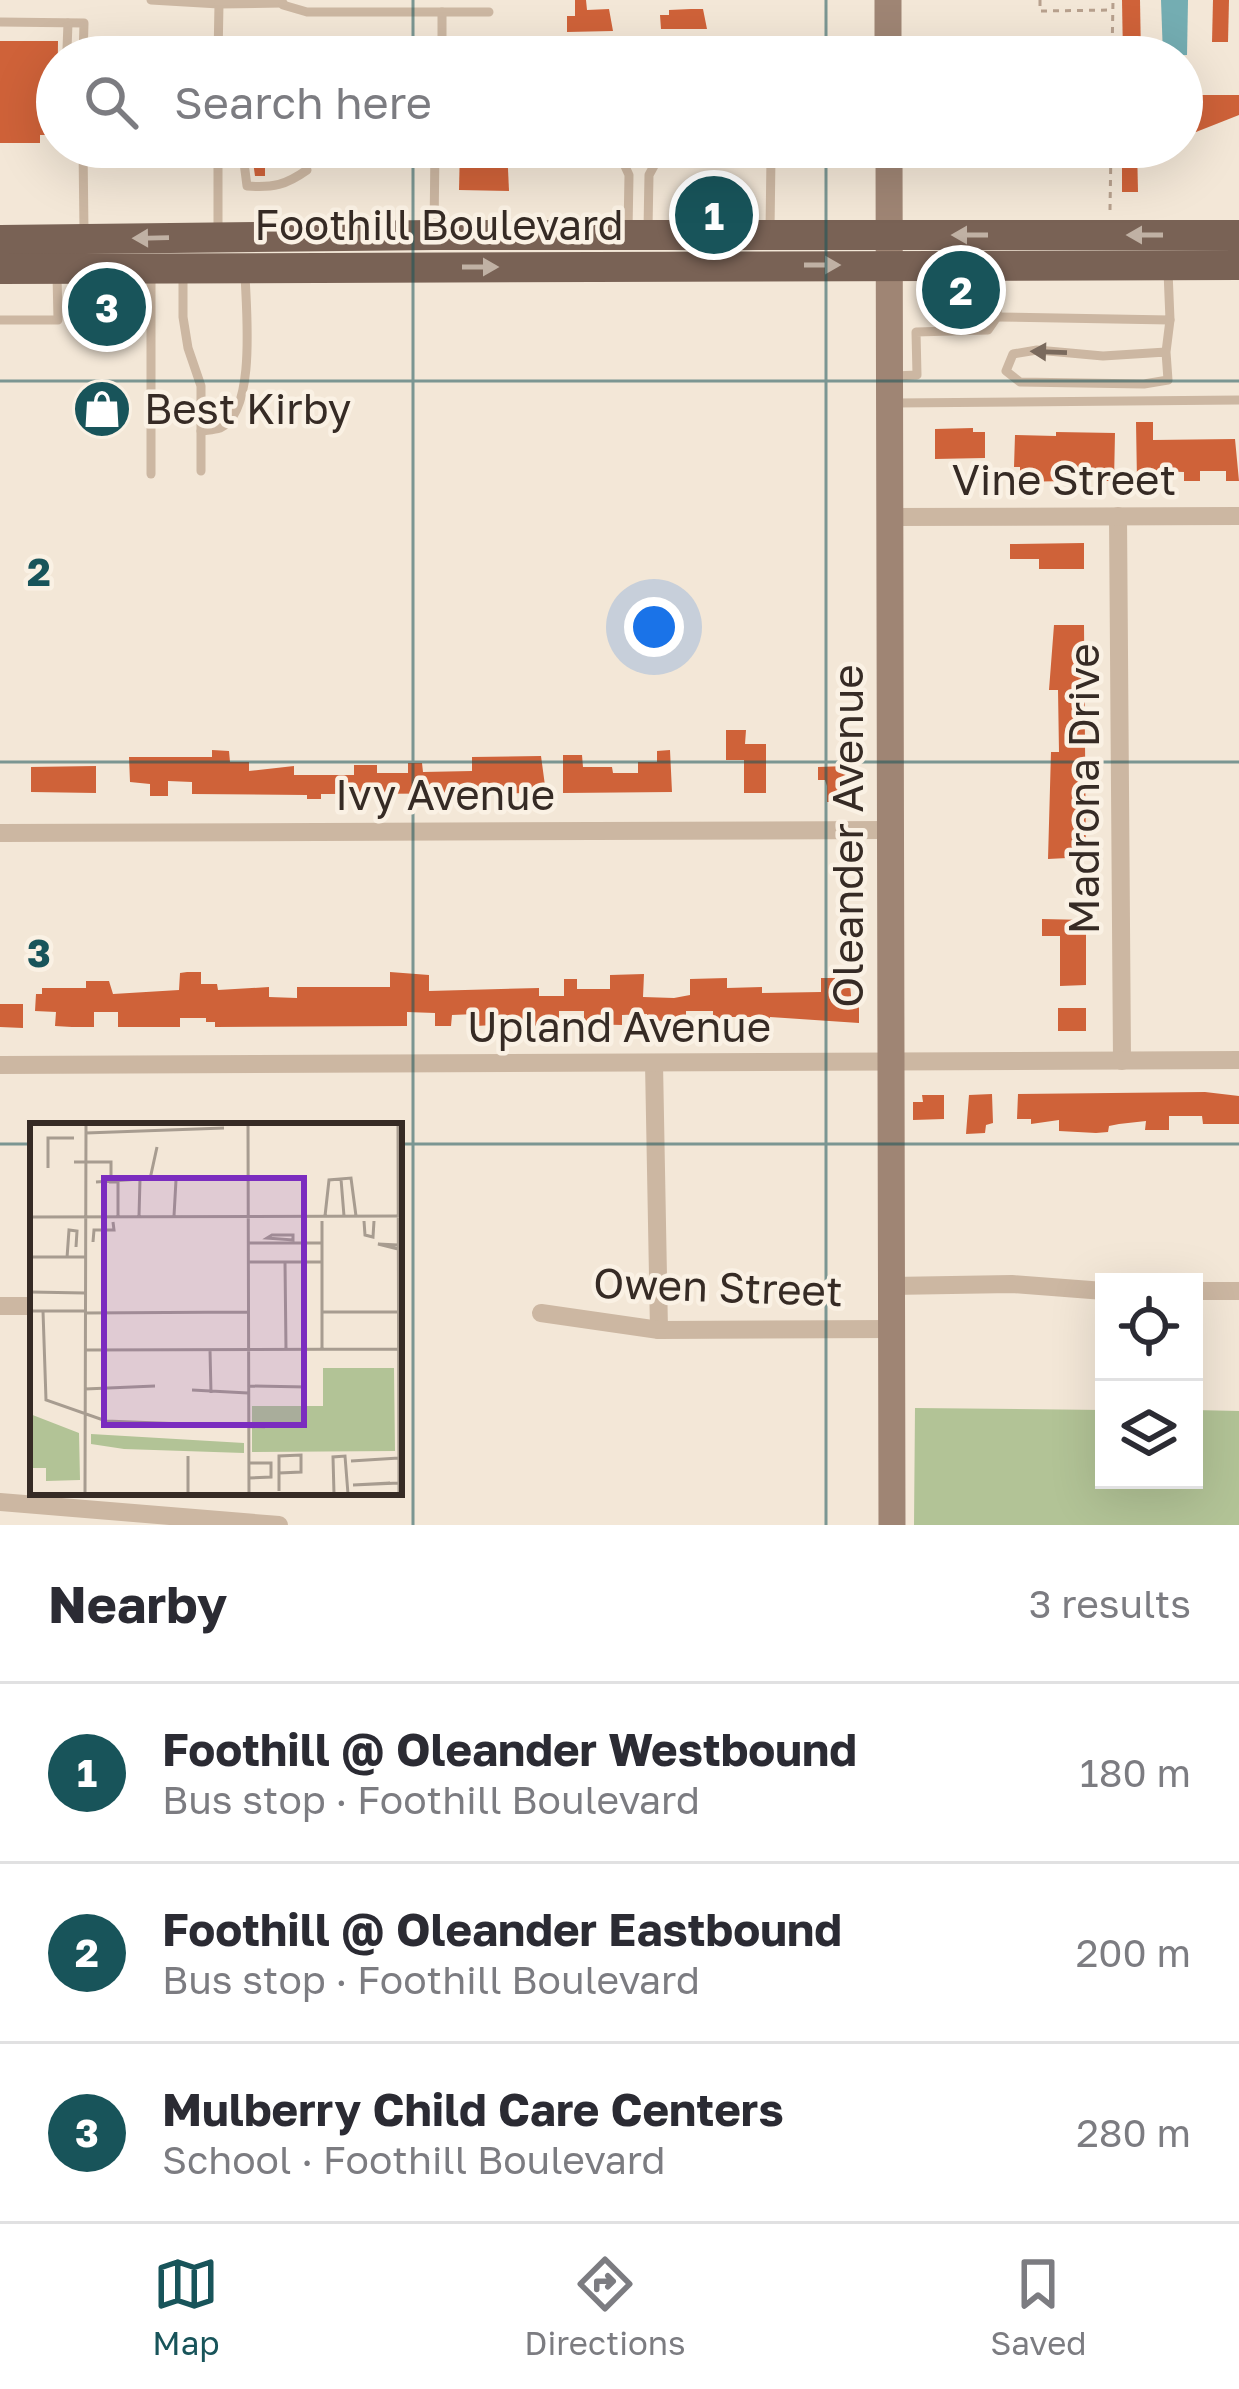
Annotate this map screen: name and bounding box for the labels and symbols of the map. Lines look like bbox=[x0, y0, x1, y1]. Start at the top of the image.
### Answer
pin: 1 bbox=[675, 170, 753, 260]
street label: Foothill Boulevard bbox=[254, 199, 624, 249]
one-way arrow bbox=[950, 225, 988, 245]
one-way arrow bbox=[1125, 225, 1163, 245]
one-way arrow bbox=[131, 228, 169, 247]
pin: 2 bbox=[922, 245, 1000, 335]
one-way arrow bbox=[804, 256, 842, 275]
one-way arrow bbox=[462, 257, 500, 277]
pin: 3 bbox=[68, 262, 146, 352]
one-way arrow bbox=[1029, 343, 1067, 362]
shop icon: Best Kirby bbox=[71, 378, 133, 440]
place label: Best Kirby bbox=[144, 383, 351, 433]
street label: Vine Street bbox=[952, 454, 1176, 504]
text: 2 bbox=[27, 548, 51, 595]
your location bbox=[624, 597, 684, 657]
street label: Madrona Drive bbox=[1058, 644, 1108, 934]
street label: Oleander Avenue bbox=[822, 664, 872, 1008]
street label: Ivy Avenue bbox=[335, 769, 555, 819]
text: 3 bbox=[27, 929, 51, 976]
street label: Upland Avenue bbox=[467, 1001, 771, 1051]
inset map bbox=[30, 1123, 402, 1495]
street label: Owen Street bbox=[592, 1257, 844, 1315]

